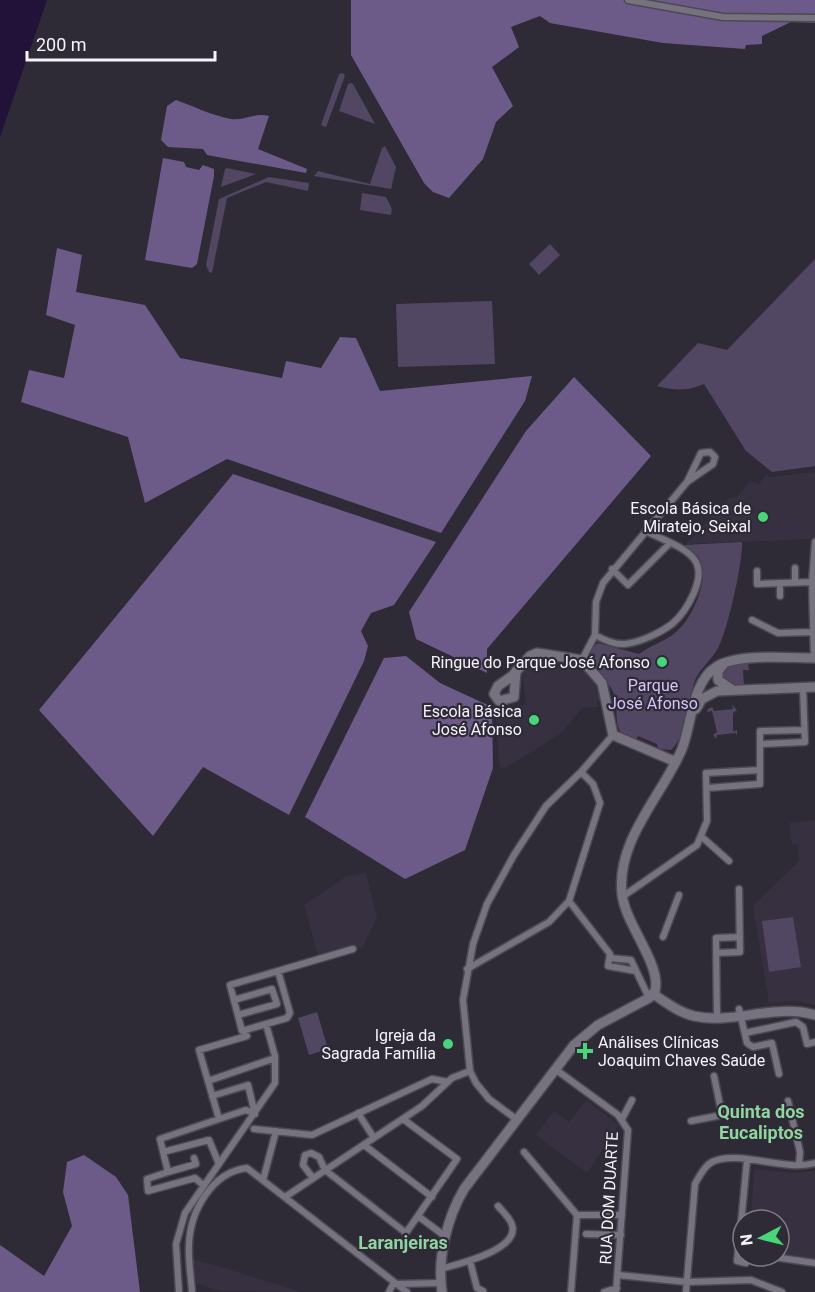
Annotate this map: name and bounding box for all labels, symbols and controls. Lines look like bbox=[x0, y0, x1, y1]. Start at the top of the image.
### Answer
scale bar bbox=[27, 24, 214, 62]
text: 200 m bbox=[36, 34, 87, 55]
place label: Escola Básica de Miratejo, Seixal bbox=[630, 499, 751, 536]
marker: Escola Básica de Miratejo, Seixal bbox=[756, 510, 770, 524]
place label: Ringue do Parque José Afonso bbox=[431, 653, 650, 672]
marker: Ringue do Parque José Afonso bbox=[655, 655, 669, 669]
park label: Parque José Afonso bbox=[608, 676, 698, 713]
place label: Escola Básica José Afonso bbox=[423, 702, 522, 739]
marker: Escola Básica José Afonso bbox=[527, 713, 541, 727]
place label: Igreja da Sagrada Família bbox=[322, 1026, 436, 1063]
place label: Análises Clínicas Joaquim Chaves Saúde bbox=[598, 1033, 765, 1070]
marker: Igreja da Sagrada Família bbox=[441, 1037, 455, 1051]
marker: Análises Clínicas Joaquim Chaves Saúde bbox=[576, 1042, 594, 1060]
district label: Quinta dos Eucaliptos bbox=[717, 1101, 805, 1143]
street label: RUA DOM DUARTE bbox=[596, 1131, 622, 1265]
north arrow bbox=[731, 1208, 791, 1268]
district label: Laranjeiras bbox=[358, 1232, 448, 1253]
text: N bbox=[736, 1233, 757, 1247]

